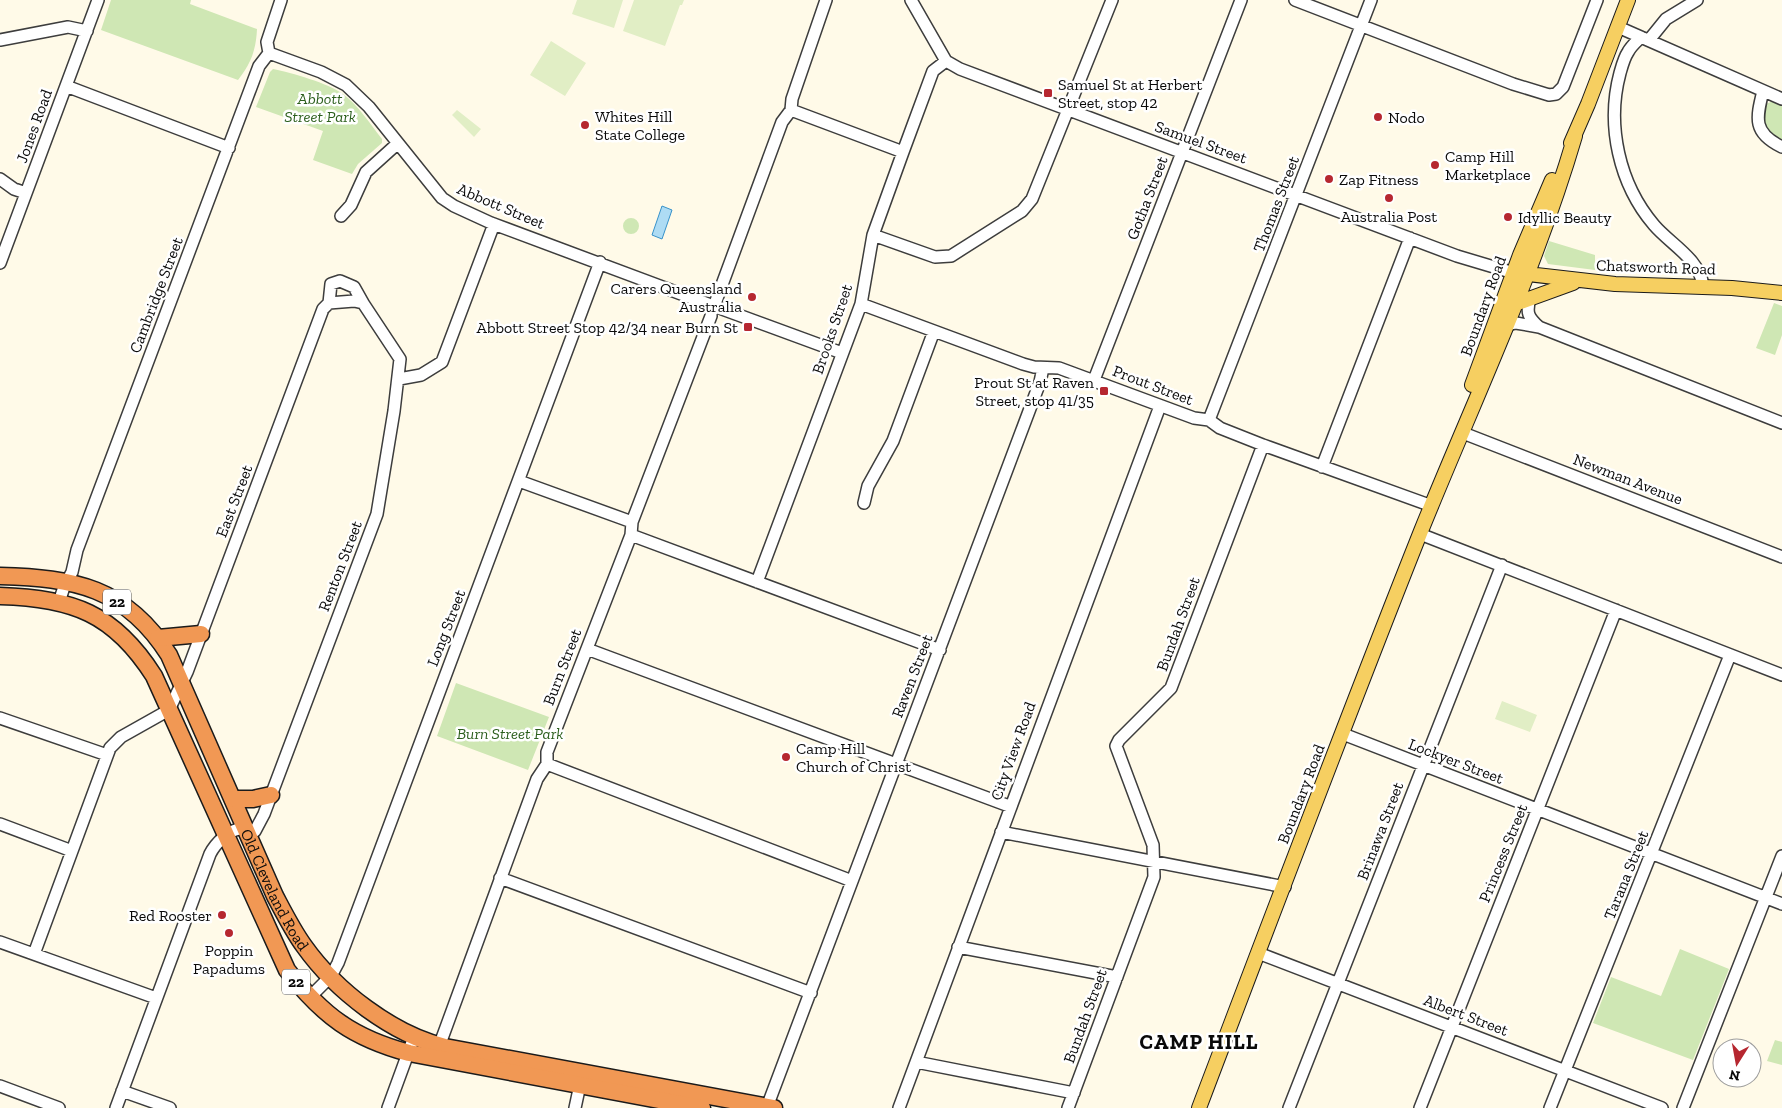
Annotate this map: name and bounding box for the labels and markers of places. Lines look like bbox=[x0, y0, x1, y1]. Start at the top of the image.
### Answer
place label: Samuel St at Herbert Street, stop 42 bbox=[1058, 75, 1203, 112]
marker: Samuel St at Herbert Street, stop 42 bbox=[1042, 87, 1054, 99]
place label: Whites Hill State College bbox=[595, 107, 685, 144]
place label: Nodo bbox=[1388, 108, 1425, 127]
marker: Nodo bbox=[1372, 111, 1384, 123]
marker: Whites Hill State College bbox=[579, 119, 591, 131]
place label: Camp Hill Marketplace bbox=[1445, 147, 1531, 184]
marker: Camp Hill Marketplace bbox=[1429, 159, 1441, 171]
place label: Zap Fitness bbox=[1339, 170, 1418, 189]
marker: Zap Fitness bbox=[1323, 173, 1335, 185]
marker: Australia Post bbox=[1383, 192, 1395, 204]
place label: Australia Post bbox=[1341, 207, 1437, 226]
place label: Idyllic Beauty bbox=[1518, 208, 1612, 227]
marker: Idyllic Beauty bbox=[1502, 211, 1514, 223]
place label: Carers Queensland Australia bbox=[610, 279, 742, 316]
marker: Carers Queensland Australia bbox=[746, 291, 758, 303]
place label: Abbott Street Stop 42/34 near Burn St bbox=[477, 318, 738, 337]
marker: Abbott Street Stop 42/34 near Burn St bbox=[742, 321, 754, 333]
place label: Prout St at Raven Street, stop 41/35 bbox=[974, 373, 1095, 410]
marker: Prout St at Raven Street, stop 41/35 bbox=[1098, 385, 1110, 397]
place label: Camp Hill Church of Christ bbox=[796, 739, 911, 776]
marker: Camp Hill Church of Christ bbox=[780, 751, 792, 763]
place label: Red Rooster bbox=[129, 906, 212, 925]
marker: Red Rooster bbox=[216, 909, 228, 921]
marker: Poppin Papadums bbox=[223, 927, 235, 939]
place label: Poppin Papadums bbox=[193, 941, 265, 978]

